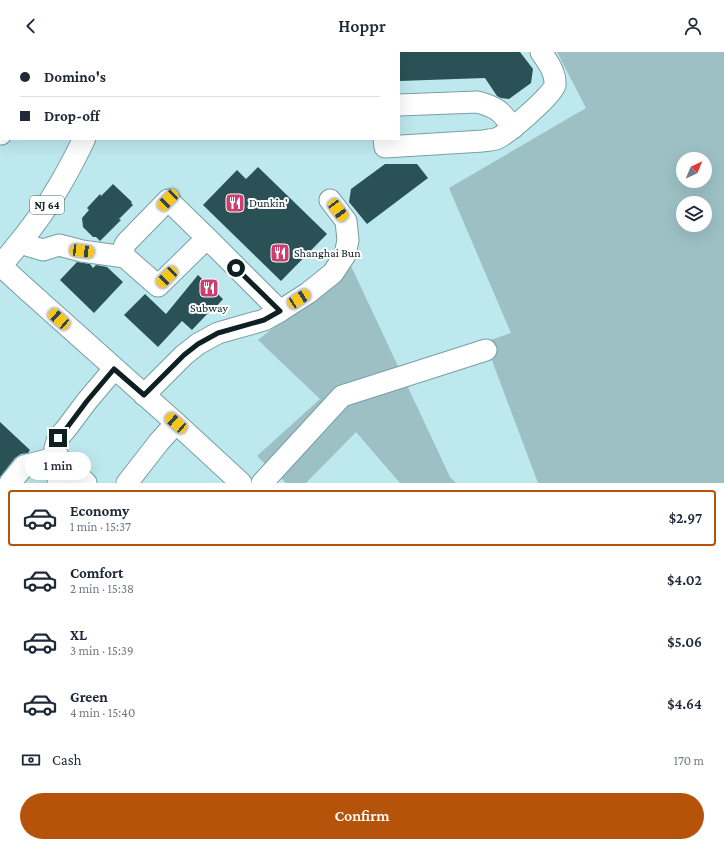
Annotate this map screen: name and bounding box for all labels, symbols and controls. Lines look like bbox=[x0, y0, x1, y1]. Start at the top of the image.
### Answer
icon: back bbox=[20, 15, 42, 37]
icon: person bbox=[682, 15, 704, 37]
text: Hoppr bbox=[338, 16, 386, 36]
text: Domino's bbox=[44, 69, 106, 85]
text: Drop-off bbox=[44, 108, 100, 124]
north arrow bbox=[676, 152, 712, 188]
map controls bbox=[676, 152, 712, 232]
car bbox=[155, 187, 181, 213]
restaurant icon: Dunkin' bbox=[224, 192, 246, 214]
road number: NJ 64 bbox=[30, 196, 64, 214]
place label: Dunkin' bbox=[249, 196, 288, 210]
button: layers bbox=[676, 196, 712, 232]
car bbox=[326, 197, 350, 223]
restaurant icon: Shanghai Bun bbox=[269, 242, 291, 264]
car bbox=[69, 244, 95, 258]
place label: Shanghai Bun bbox=[294, 246, 361, 260]
route start bbox=[227, 259, 245, 277]
car bbox=[154, 264, 180, 290]
restaurant icon: Subway bbox=[198, 277, 220, 299]
car bbox=[286, 287, 312, 311]
place label: Subway bbox=[190, 301, 228, 315]
car bbox=[46, 307, 72, 331]
car bbox=[163, 411, 189, 435]
route end bbox=[49, 429, 67, 447]
callout: 1 min bbox=[25, 452, 91, 480]
text: 1 min bbox=[44, 458, 72, 473]
icon: car bbox=[22, 500, 58, 536]
text: Economy bbox=[70, 503, 129, 519]
text: $2.97 bbox=[669, 510, 702, 526]
text: 1 min · 15:37 bbox=[70, 519, 131, 534]
icon: car bbox=[22, 562, 58, 598]
text: Comfort bbox=[70, 565, 124, 581]
text: $4.02 bbox=[667, 572, 702, 588]
text: 2 min · 15:38 bbox=[70, 581, 134, 596]
icon: car bbox=[22, 624, 58, 660]
text: XL bbox=[70, 627, 87, 643]
text: $5.06 bbox=[667, 634, 702, 650]
text: 3 min · 15:39 bbox=[70, 643, 134, 658]
icon: car bbox=[22, 686, 58, 722]
text: Green bbox=[70, 689, 108, 705]
text: $4.64 bbox=[667, 696, 702, 712]
text: 4 min · 15:40 bbox=[70, 705, 135, 720]
icon: cash bbox=[20, 749, 42, 771]
text: Cash bbox=[52, 752, 82, 768]
text: 170 m bbox=[674, 753, 704, 768]
button: Confirm bbox=[20, 793, 704, 839]

